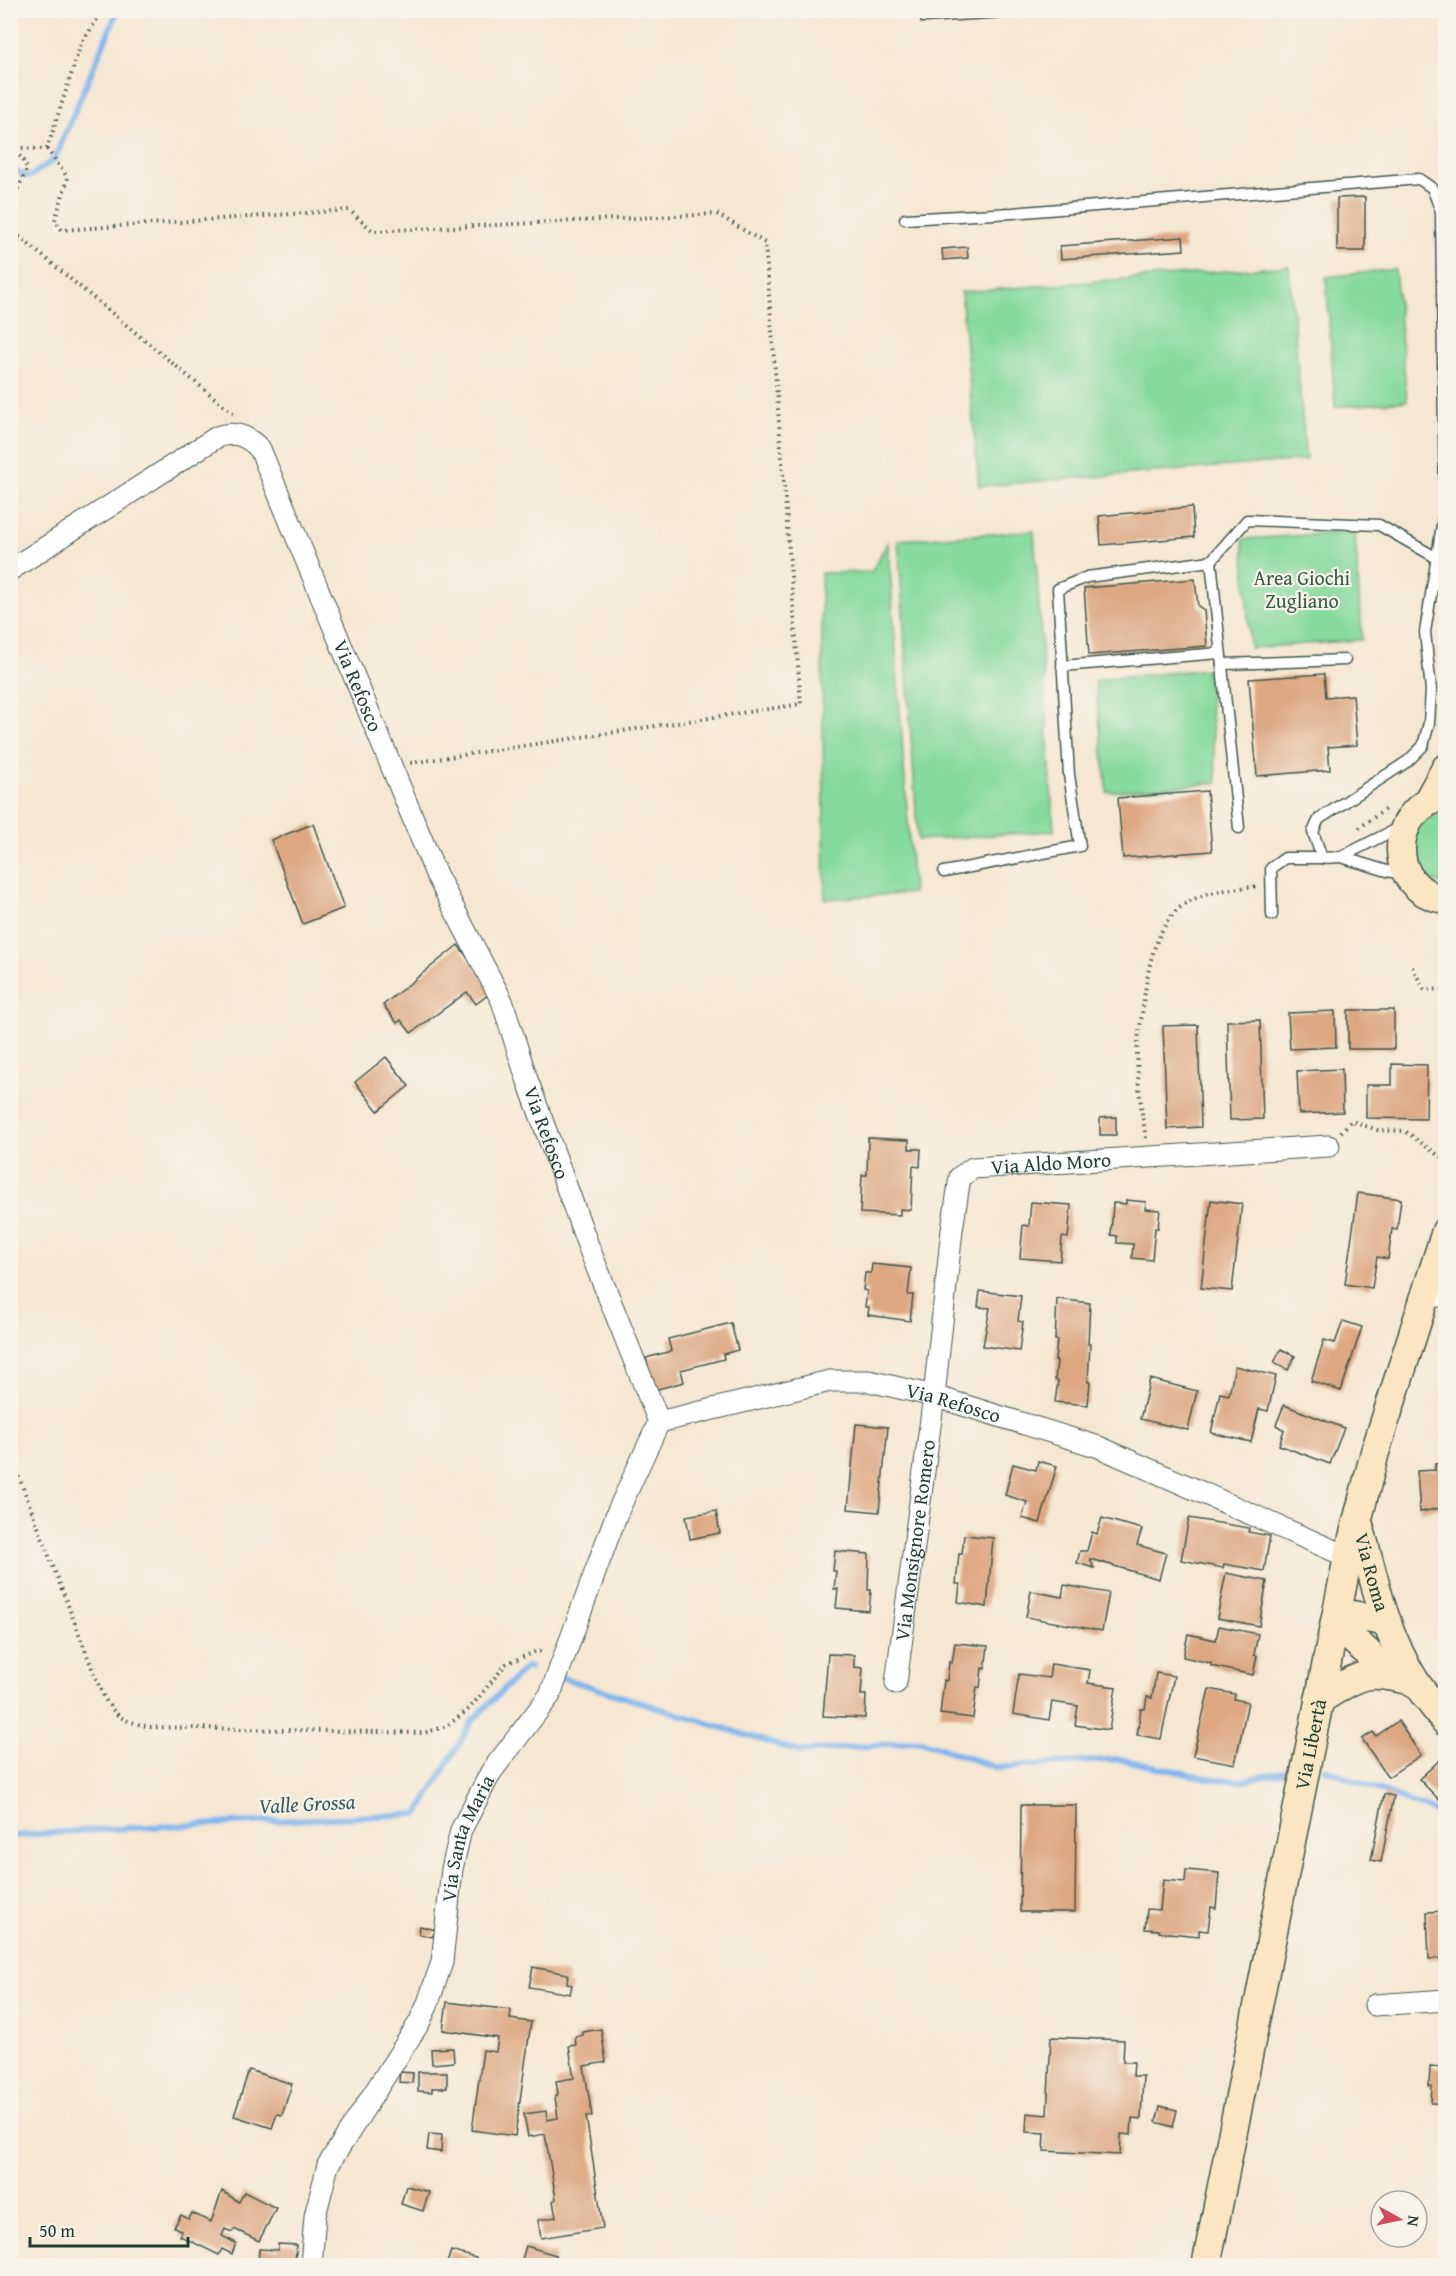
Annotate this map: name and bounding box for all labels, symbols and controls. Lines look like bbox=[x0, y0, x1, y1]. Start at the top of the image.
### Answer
park label: Area Giochi Zugliano bbox=[1254, 563, 1351, 615]
street label: Via Refosco bbox=[326, 635, 390, 736]
street label: Via Refosco bbox=[517, 1082, 578, 1183]
street label: Via Aldo Moro bbox=[990, 1144, 1112, 1181]
street label: Via Refosco bbox=[903, 1375, 1004, 1430]
street label: Via Monsignore Romero bbox=[887, 1438, 942, 1643]
street label: Via Roma bbox=[1348, 1529, 1397, 1615]
street label: Via Libertà bbox=[1287, 1696, 1333, 1792]
street label: Via Santa Maria bbox=[434, 1769, 501, 1903]
water label: Valle Grossa bbox=[258, 1785, 356, 1822]
north arrow bbox=[1369, 2189, 1429, 2249]
scale bar bbox=[30, 2210, 188, 2248]
text: N bbox=[1401, 2214, 1426, 2228]
text: 50 m bbox=[39, 2217, 75, 2244]

